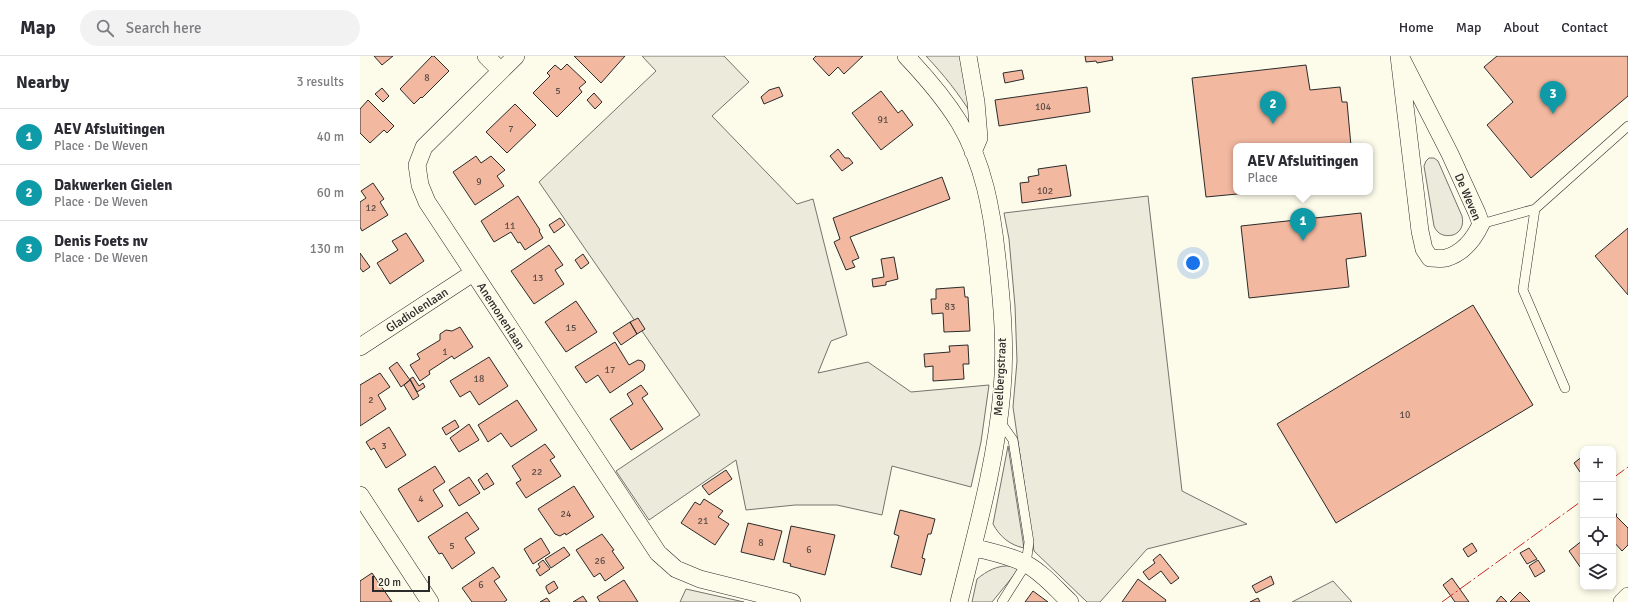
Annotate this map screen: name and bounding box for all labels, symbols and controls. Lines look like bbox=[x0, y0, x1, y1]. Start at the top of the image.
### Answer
search box bbox=[80, 10, 360, 46]
text: Map bbox=[20, 16, 56, 40]
icon: search bbox=[94, 17, 116, 39]
text: Search here bbox=[126, 19, 201, 37]
text: Home bbox=[1399, 19, 1434, 36]
text: Map bbox=[1456, 19, 1481, 36]
text: About bbox=[1503, 19, 1539, 36]
text: Contact bbox=[1561, 19, 1608, 36]
text: Nearby bbox=[16, 72, 69, 93]
house number: 8 bbox=[424, 72, 430, 84]
text: 3 results bbox=[296, 74, 344, 90]
pin: 3 bbox=[1540, 81, 1566, 114]
house number: 5 bbox=[555, 85, 561, 97]
pin: 2 bbox=[1260, 91, 1286, 124]
house number: 104 bbox=[1035, 101, 1052, 113]
house number: 91 bbox=[878, 114, 888, 126]
text: AEV Afsluitingen bbox=[54, 120, 165, 138]
house number: 7 bbox=[508, 123, 514, 135]
text: 1 bbox=[25, 129, 33, 145]
text: 40 m bbox=[317, 129, 344, 145]
text: Place · De Weven bbox=[54, 138, 148, 154]
popup bbox=[1233, 143, 1373, 195]
text: AEV Afsluitingen bbox=[1247, 152, 1359, 170]
text: Place bbox=[1247, 170, 1278, 186]
street label: De Weven bbox=[1451, 171, 1484, 223]
text: Dakwerken Gielen bbox=[54, 176, 172, 194]
house number: 9 bbox=[476, 176, 482, 188]
text: 2 bbox=[25, 185, 33, 201]
text: 60 m bbox=[317, 185, 344, 201]
house number: 102 bbox=[1037, 185, 1053, 197]
text: Place · De Weven bbox=[54, 194, 148, 210]
house number: 12 bbox=[366, 202, 376, 214]
pin: 1 bbox=[1290, 208, 1316, 241]
house number: 11 bbox=[505, 220, 515, 232]
text: Denis Foets nv bbox=[54, 232, 148, 250]
text: 3 bbox=[25, 241, 33, 257]
text: 130 m bbox=[310, 241, 344, 257]
text: Place · De Weven bbox=[54, 250, 148, 266]
your location bbox=[1183, 253, 1203, 273]
house number: 13 bbox=[533, 272, 543, 284]
street label: Anemonenlaan bbox=[473, 280, 528, 353]
street label: Gladiolenlaan bbox=[383, 285, 451, 336]
house number: 83 bbox=[945, 301, 955, 313]
house number: 15 bbox=[566, 322, 576, 334]
street label: Meelbergstraat bbox=[991, 338, 1010, 416]
house number: 1 bbox=[442, 346, 448, 358]
house number: 17 bbox=[605, 364, 615, 376]
house number: 18 bbox=[474, 373, 484, 385]
house number: 2 bbox=[368, 394, 374, 406]
house number: 10 bbox=[1400, 409, 1410, 421]
house number: 3 bbox=[381, 440, 387, 452]
map controls bbox=[1580, 446, 1616, 590]
button: + bbox=[1580, 446, 1616, 482]
house number: 22 bbox=[532, 466, 542, 478]
button: − bbox=[1580, 482, 1616, 518]
house number: 4 bbox=[418, 493, 424, 505]
house number: 24 bbox=[561, 508, 572, 520]
house number: 21 bbox=[698, 515, 708, 527]
button: locate bbox=[1580, 518, 1616, 554]
house number: 8 bbox=[758, 537, 764, 549]
house number: 5 bbox=[449, 540, 455, 552]
house number: 6 bbox=[806, 544, 812, 556]
button: layers bbox=[1580, 554, 1616, 590]
house number: 26 bbox=[595, 555, 605, 567]
scale bar bbox=[372, 574, 430, 593]
text: 20 m bbox=[378, 576, 401, 589]
house number: 6 bbox=[478, 579, 484, 591]

